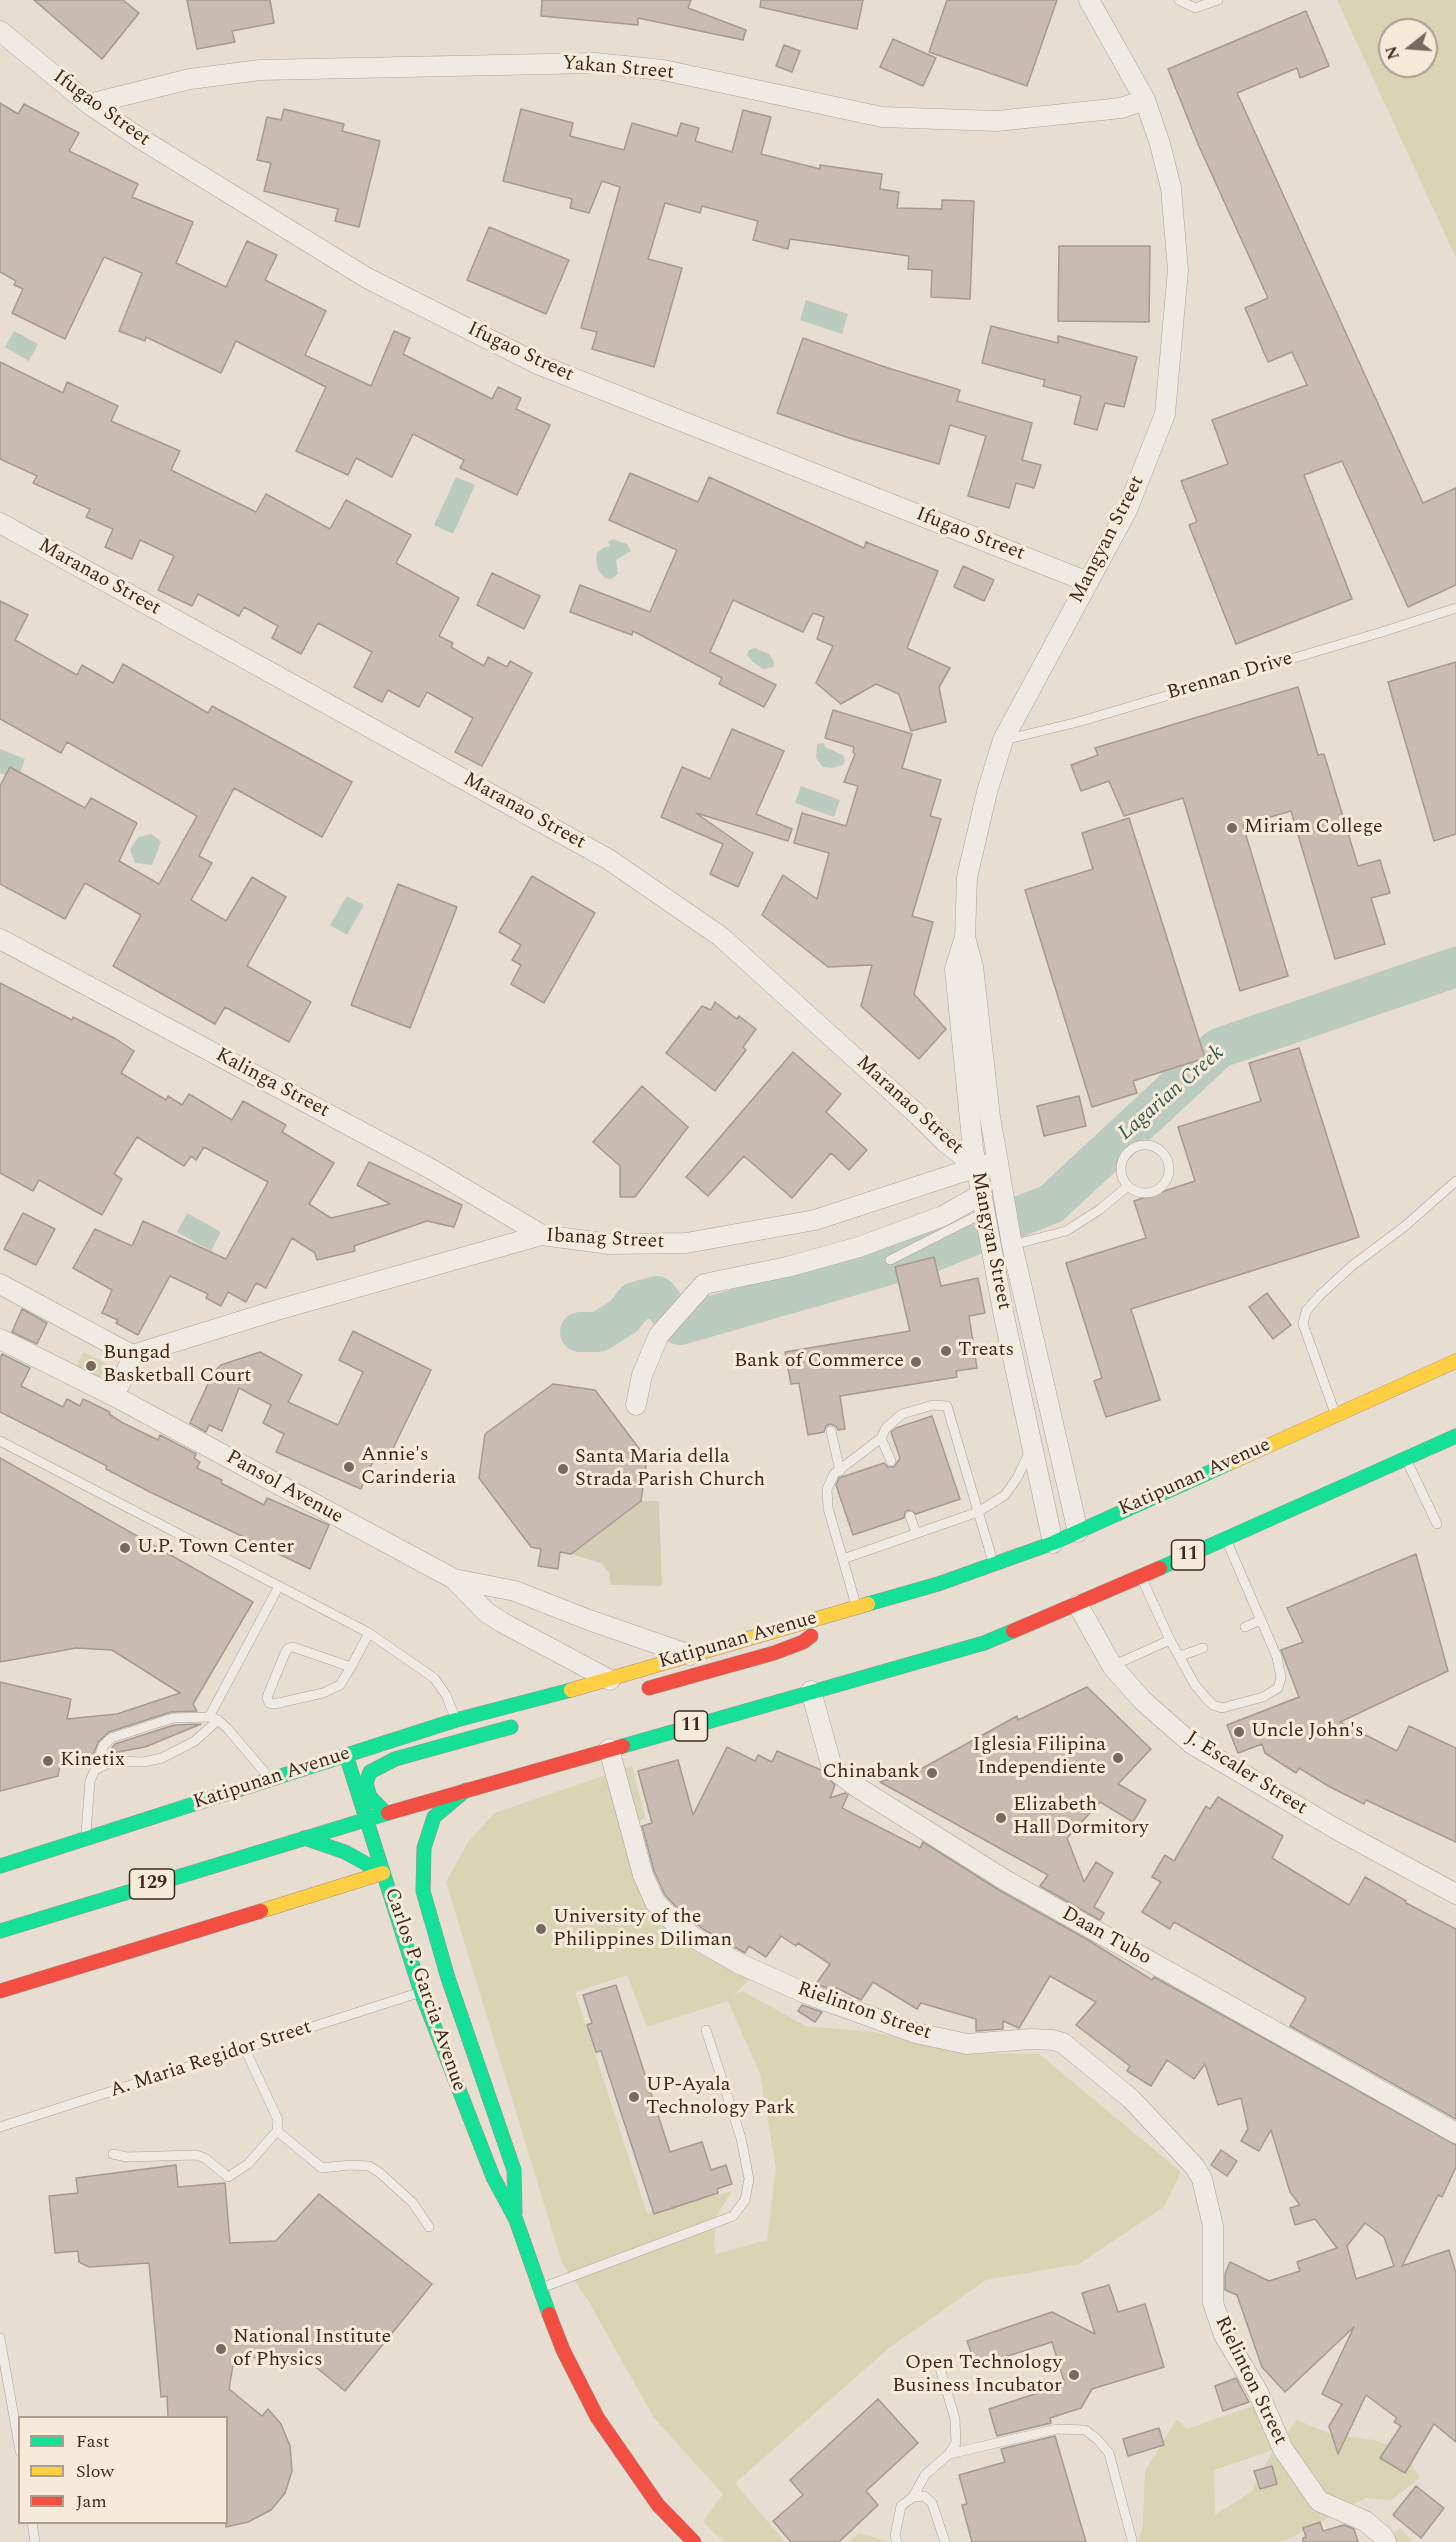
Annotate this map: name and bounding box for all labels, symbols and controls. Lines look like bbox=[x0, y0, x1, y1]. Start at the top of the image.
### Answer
north arrow bbox=[1378, 18, 1438, 78]
text: N bbox=[1379, 43, 1406, 62]
street label: Yakan Street bbox=[561, 52, 675, 86]
street label: Ifugao Street bbox=[48, 66, 154, 152]
street label: Ifugao Street bbox=[463, 318, 577, 388]
street label: Mangyan Street bbox=[1066, 472, 1150, 608]
street label: Ifugao Street bbox=[912, 503, 1028, 567]
street label: Maranao Street bbox=[33, 534, 165, 622]
street label: Brennan Drive bbox=[1165, 648, 1295, 706]
street label: Maranao Street bbox=[458, 768, 590, 856]
place label: Miriam College bbox=[1244, 816, 1383, 840]
marker: Miriam College bbox=[1225, 821, 1239, 835]
water label: Lagarian Creek bbox=[1114, 1041, 1230, 1147]
street label: Kalinga Street bbox=[211, 1044, 333, 1124]
street label: Maranao Street bbox=[850, 1051, 968, 1161]
street label: Mangyan Street bbox=[965, 1170, 1015, 1312]
street label: Ibanag Street bbox=[545, 1225, 665, 1255]
place label: Treats bbox=[958, 1339, 1014, 1363]
place label: Bungad Basketball Court bbox=[103, 1342, 251, 1389]
marker: Treats bbox=[939, 1344, 953, 1358]
place label: Bank of Commerce bbox=[734, 1350, 904, 1374]
marker: Bank of Commerce bbox=[909, 1355, 923, 1369]
marker: Bungad Basketball Court bbox=[84, 1359, 98, 1373]
street label: Katipunan Avenue bbox=[1115, 1434, 1275, 1522]
place label: Annie's Carinderia bbox=[361, 1444, 456, 1491]
street label: Pansol Avenue bbox=[221, 1446, 347, 1530]
place label: Santa Maria della Strada Parish Church bbox=[575, 1446, 765, 1493]
marker: Annie's Carinderia bbox=[342, 1460, 356, 1474]
marker: Santa Maria della Strada Parish Church bbox=[556, 1462, 570, 1476]
place label: U.P. Town Center bbox=[137, 1536, 294, 1560]
road number: 11 bbox=[1172, 1540, 1204, 1570]
marker: U.P. Town Center bbox=[118, 1541, 132, 1555]
street label: Katipunan Avenue bbox=[656, 1607, 820, 1675]
road number: 11 bbox=[674, 1711, 708, 1741]
place label: Uncle John's bbox=[1251, 1720, 1364, 1744]
marker: Uncle John's bbox=[1232, 1725, 1246, 1739]
street label: J. Escaler Street bbox=[1181, 1727, 1311, 1821]
place label: Iglesia Filipina Independiente bbox=[973, 1734, 1106, 1781]
street label: Katipunan Avenue bbox=[190, 1742, 354, 1816]
place label: Kinetix bbox=[60, 1749, 125, 1773]
marker: Iglesia Filipina Independiente bbox=[1111, 1751, 1125, 1765]
marker: Kinetix bbox=[41, 1754, 55, 1768]
place label: Chinabank bbox=[823, 1761, 920, 1785]
marker: Chinabank bbox=[925, 1766, 939, 1780]
place label: Elizabeth Hall Dormitory bbox=[1013, 1794, 1149, 1841]
marker: Elizabeth Hall Dormitory bbox=[994, 1811, 1008, 1825]
road number: 129 bbox=[130, 1869, 174, 1899]
street label: Carlos P. Garcia Avenue bbox=[378, 1885, 470, 2095]
street label: Daan Tubo bbox=[1057, 1903, 1155, 1971]
place label: University of the Philippines Diliman bbox=[553, 1906, 732, 1953]
marker: University of the Philippines Diliman bbox=[534, 1922, 548, 1936]
street label: Rielinton Street bbox=[794, 1978, 934, 2046]
street label: A. Maria Regidor Street bbox=[107, 2016, 315, 2104]
place label: UP-Ayala Technology Park bbox=[646, 2074, 795, 2121]
marker: UP-Ayala Technology Park bbox=[627, 2090, 641, 2104]
street label: Rielinton Street bbox=[1209, 2313, 1291, 2449]
place label: National Institute of Physics bbox=[233, 2326, 391, 2373]
marker: National Institute of Physics bbox=[214, 2342, 228, 2356]
place label: Open Technology Business Incubator bbox=[892, 2352, 1062, 2399]
marker: Open Technology Business Incubator bbox=[1067, 2368, 1081, 2382]
legend bbox=[18, 2416, 228, 2524]
text: Fast bbox=[76, 2428, 109, 2455]
text: Slow bbox=[76, 2458, 114, 2485]
text: Jam bbox=[76, 2488, 107, 2515]

